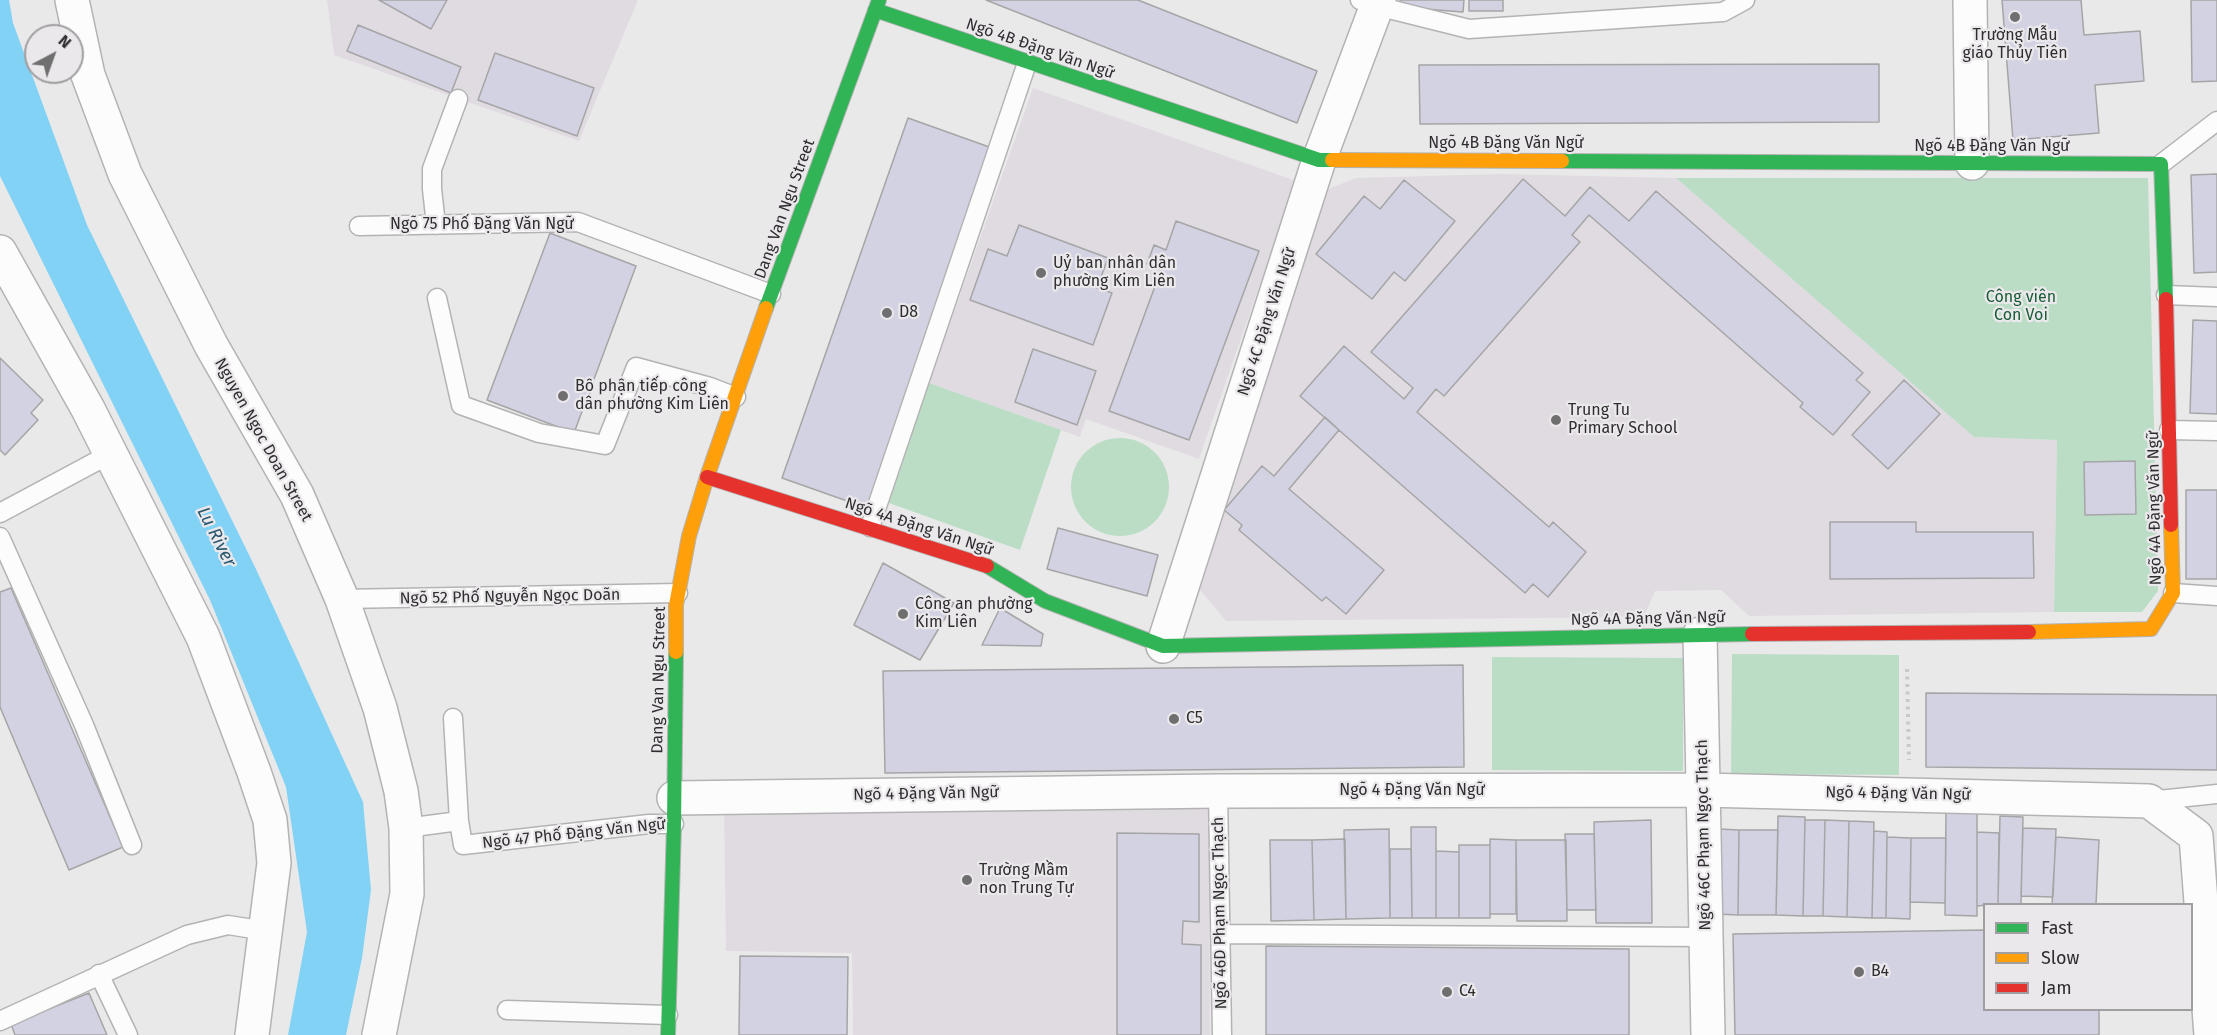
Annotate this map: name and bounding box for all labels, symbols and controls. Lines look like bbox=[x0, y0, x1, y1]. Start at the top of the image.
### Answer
marker: Trường Mẫu giáo Thủy Tiên bbox=[2008, 10, 2022, 24]
street label: Ngõ 4B Đặng Văn Ngữ bbox=[963, 15, 1117, 83]
north arrow bbox=[24, 24, 84, 84]
place label: Trường Mẫu giáo Thủy Tiên bbox=[1962, 26, 2068, 64]
text: N bbox=[55, 31, 75, 52]
street label: Ngõ 4B Đặng Văn Ngữ bbox=[1428, 134, 1584, 154]
street label: Dang Van Ngu Street bbox=[751, 136, 819, 282]
street label: Ngõ 4B Đặng Văn Ngữ bbox=[1914, 137, 2070, 157]
street label: Ngõ 75 Phố Đặng Văn Ngữ bbox=[390, 215, 574, 235]
street label: Ngõ 4C Đặng Văn Ngữ bbox=[1234, 246, 1300, 398]
place label: Uỷ ban nhân dân phường Kim Liên bbox=[1053, 254, 1176, 292]
marker: Uỷ ban nhân dân phường Kim Liên bbox=[1034, 266, 1048, 280]
park label: Công viên Con Voi bbox=[1986, 288, 2056, 326]
place label: D8 bbox=[899, 303, 918, 323]
marker: D8 bbox=[880, 306, 894, 320]
street label: Nguyen Ngoc Doan Street bbox=[210, 355, 316, 525]
place label: Bộ phận tiếp công dân phường Kim Liên bbox=[575, 377, 729, 415]
marker: Bộ phận tiếp công dân phường Kim Liên bbox=[556, 389, 570, 403]
place label: Trung Tu Primary School bbox=[1568, 401, 1677, 439]
marker: Trung Tu Primary School bbox=[1549, 413, 1563, 427]
street label: Ngõ 4A Đặng Văn Ngữ bbox=[2144, 430, 2166, 586]
street label: Ngõ 4A Đặng Văn Ngữ bbox=[842, 494, 996, 560]
water label: Lu River bbox=[192, 503, 240, 571]
street label: Ngõ 52 Phố Nguyễn Ngọc Doãn bbox=[399, 585, 621, 609]
place label: Công an phường Kim Liên bbox=[915, 595, 1033, 633]
street label: Dang Van Ngu Street bbox=[648, 606, 670, 754]
marker: Công an phường Kim Liên bbox=[896, 607, 910, 621]
street label: Ngõ 4A Đặng Văn Ngữ bbox=[1570, 608, 1726, 630]
place label: C5 bbox=[1186, 709, 1203, 729]
marker: C5 bbox=[1167, 712, 1181, 726]
street label: Ngõ 46C Phạm Ngọc Thạch bbox=[1693, 739, 1715, 931]
street label: Ngõ 4 Đặng Văn Ngữ bbox=[1339, 781, 1485, 801]
street label: Ngõ 4 Đặng Văn Ngữ bbox=[853, 783, 999, 805]
street label: Ngõ 4 Đặng Văn Ngữ bbox=[1825, 783, 1971, 805]
street label: Ngõ 47 Phố Đặng Văn Ngữ bbox=[481, 815, 667, 853]
street label: Ngõ 46D Phạm Ngọc Thạch bbox=[1209, 816, 1231, 1010]
place label: Trường Mầm non Trung Tự bbox=[979, 861, 1074, 899]
marker: Trường Mầm non Trung Tự bbox=[960, 873, 974, 887]
legend bbox=[1983, 903, 2193, 1011]
text: Fast bbox=[2041, 917, 2073, 939]
text: Slow bbox=[2041, 947, 2079, 969]
place label: B4 bbox=[1871, 962, 1889, 982]
marker: B4 bbox=[1852, 965, 1866, 979]
text: Jam bbox=[2041, 977, 2072, 999]
place label: C4 bbox=[1459, 982, 1476, 1002]
marker: C4 bbox=[1440, 985, 1454, 999]

